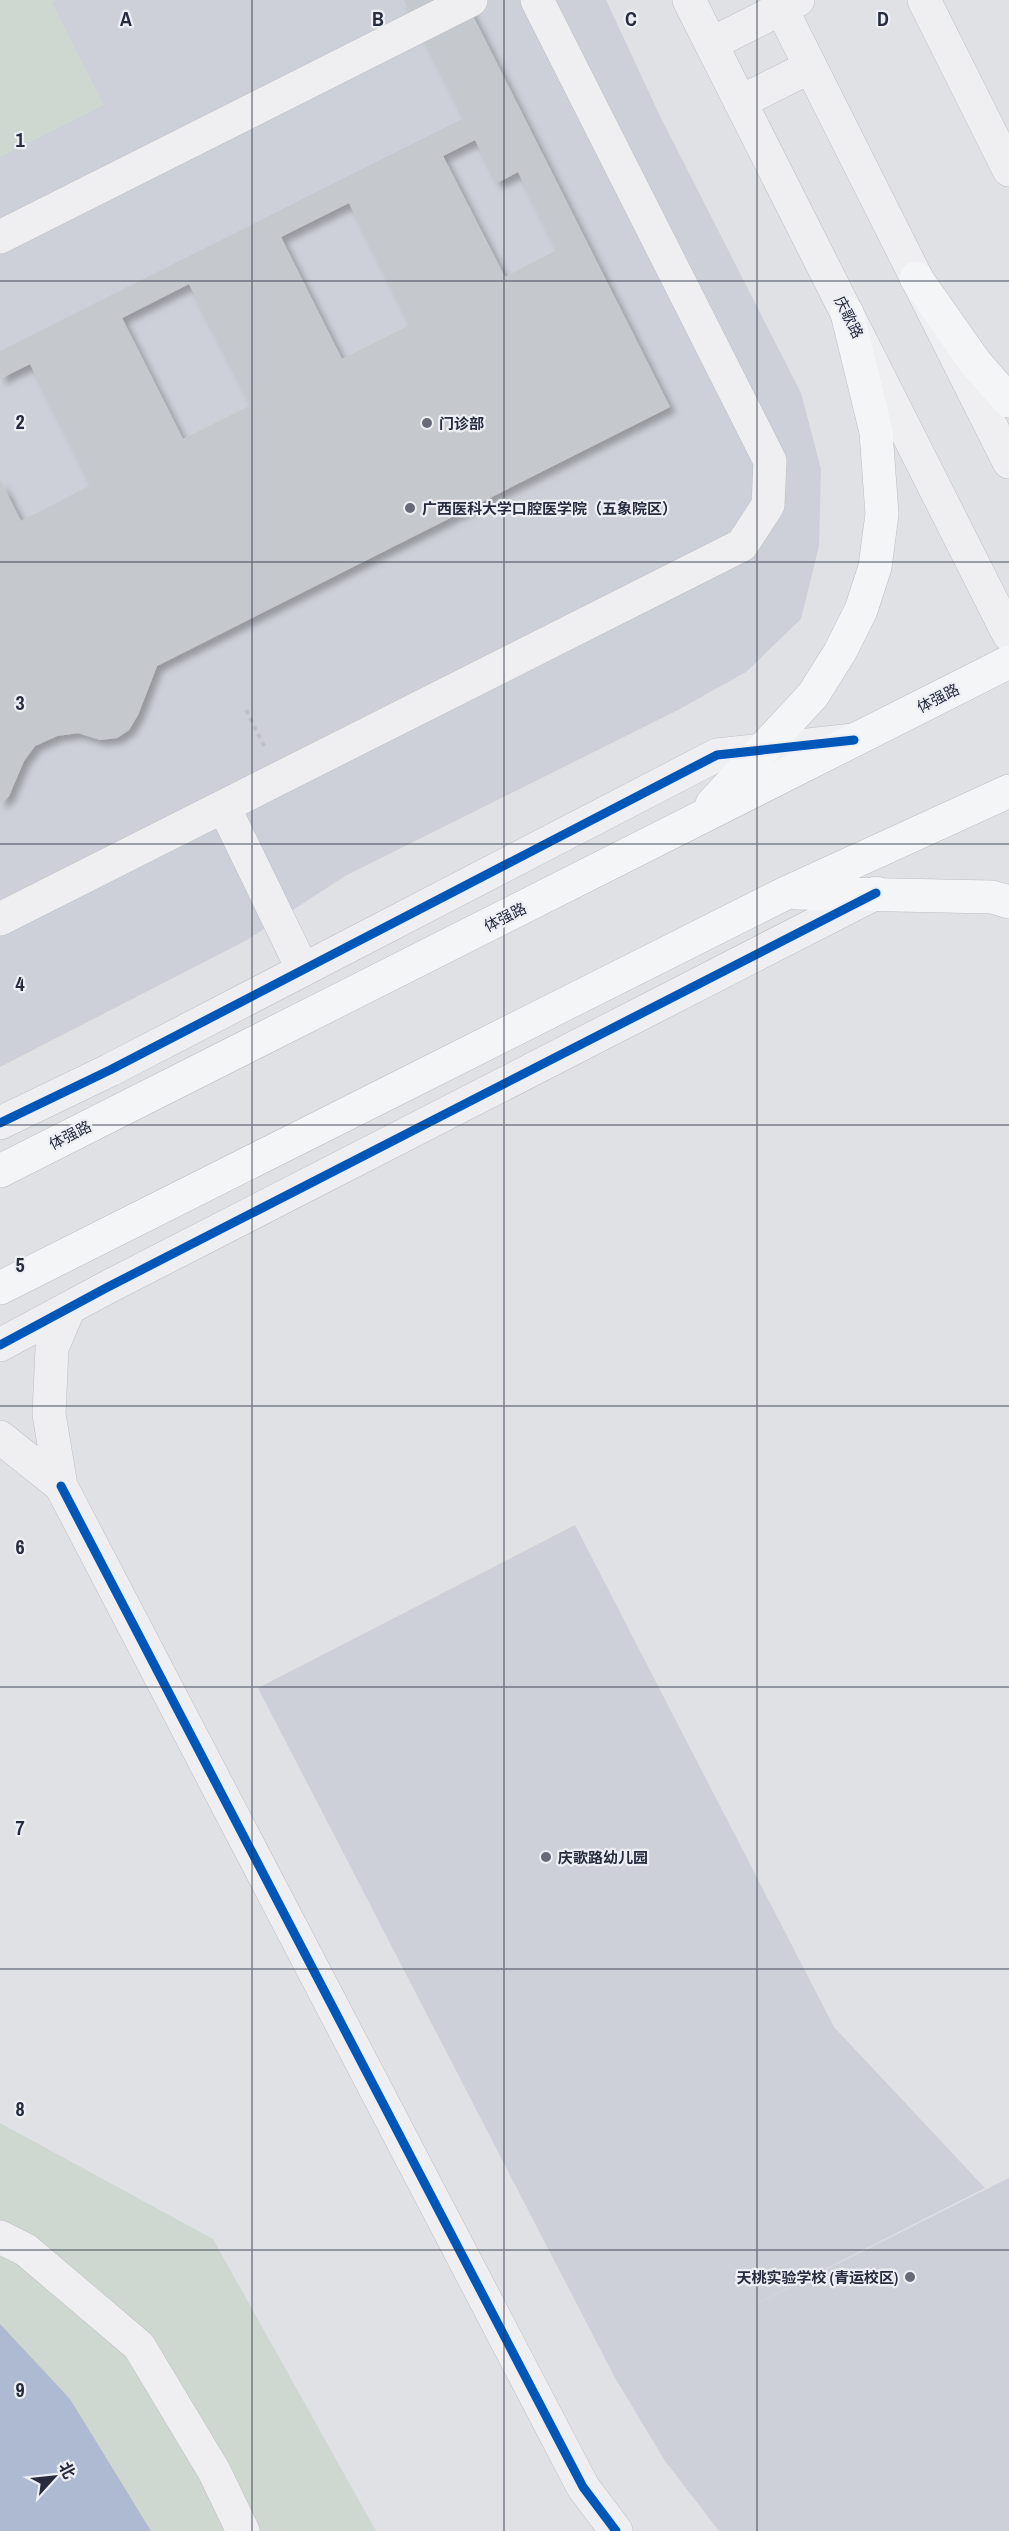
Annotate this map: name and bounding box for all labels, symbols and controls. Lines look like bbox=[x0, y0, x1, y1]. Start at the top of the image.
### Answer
text: A bbox=[120, 5, 132, 32]
text: B bbox=[372, 5, 384, 32]
text: C bbox=[625, 5, 637, 32]
text: D bbox=[877, 5, 889, 32]
text: 1 bbox=[15, 126, 25, 153]
street label: 庆歌路 bbox=[829, 292, 869, 342]
text: 2 bbox=[15, 408, 25, 435]
place label: 门诊部 bbox=[439, 413, 484, 434]
marker: 门诊部 bbox=[420, 416, 434, 430]
place label: 广西医科大学口腔医学院（五象院区） bbox=[422, 498, 677, 519]
marker: 广西医科大学口腔医学院（五象院区） bbox=[403, 501, 417, 515]
street label: 体强路 bbox=[913, 678, 963, 718]
text: 3 bbox=[15, 689, 25, 716]
street label: 体强路 bbox=[480, 897, 530, 937]
text: 4 bbox=[15, 970, 25, 997]
street label: 体强路 bbox=[45, 1115, 95, 1155]
text: 5 bbox=[15, 1251, 25, 1278]
text: 6 bbox=[15, 1533, 25, 1560]
text: 7 bbox=[15, 1814, 25, 1841]
place label: 庆歌路幼儿园 bbox=[558, 1847, 648, 1868]
marker: 庆歌路幼儿园 bbox=[539, 1850, 553, 1864]
text: 8 bbox=[15, 2095, 25, 2122]
place label: 天桃实验学校 (青运校区) bbox=[736, 2267, 898, 2288]
marker: 天桃实验学校 (青运校区) bbox=[903, 2270, 917, 2284]
text: 9 bbox=[15, 2376, 25, 2403]
north arrow bbox=[24, 2447, 84, 2507]
text: 北 bbox=[54, 2458, 81, 2482]

